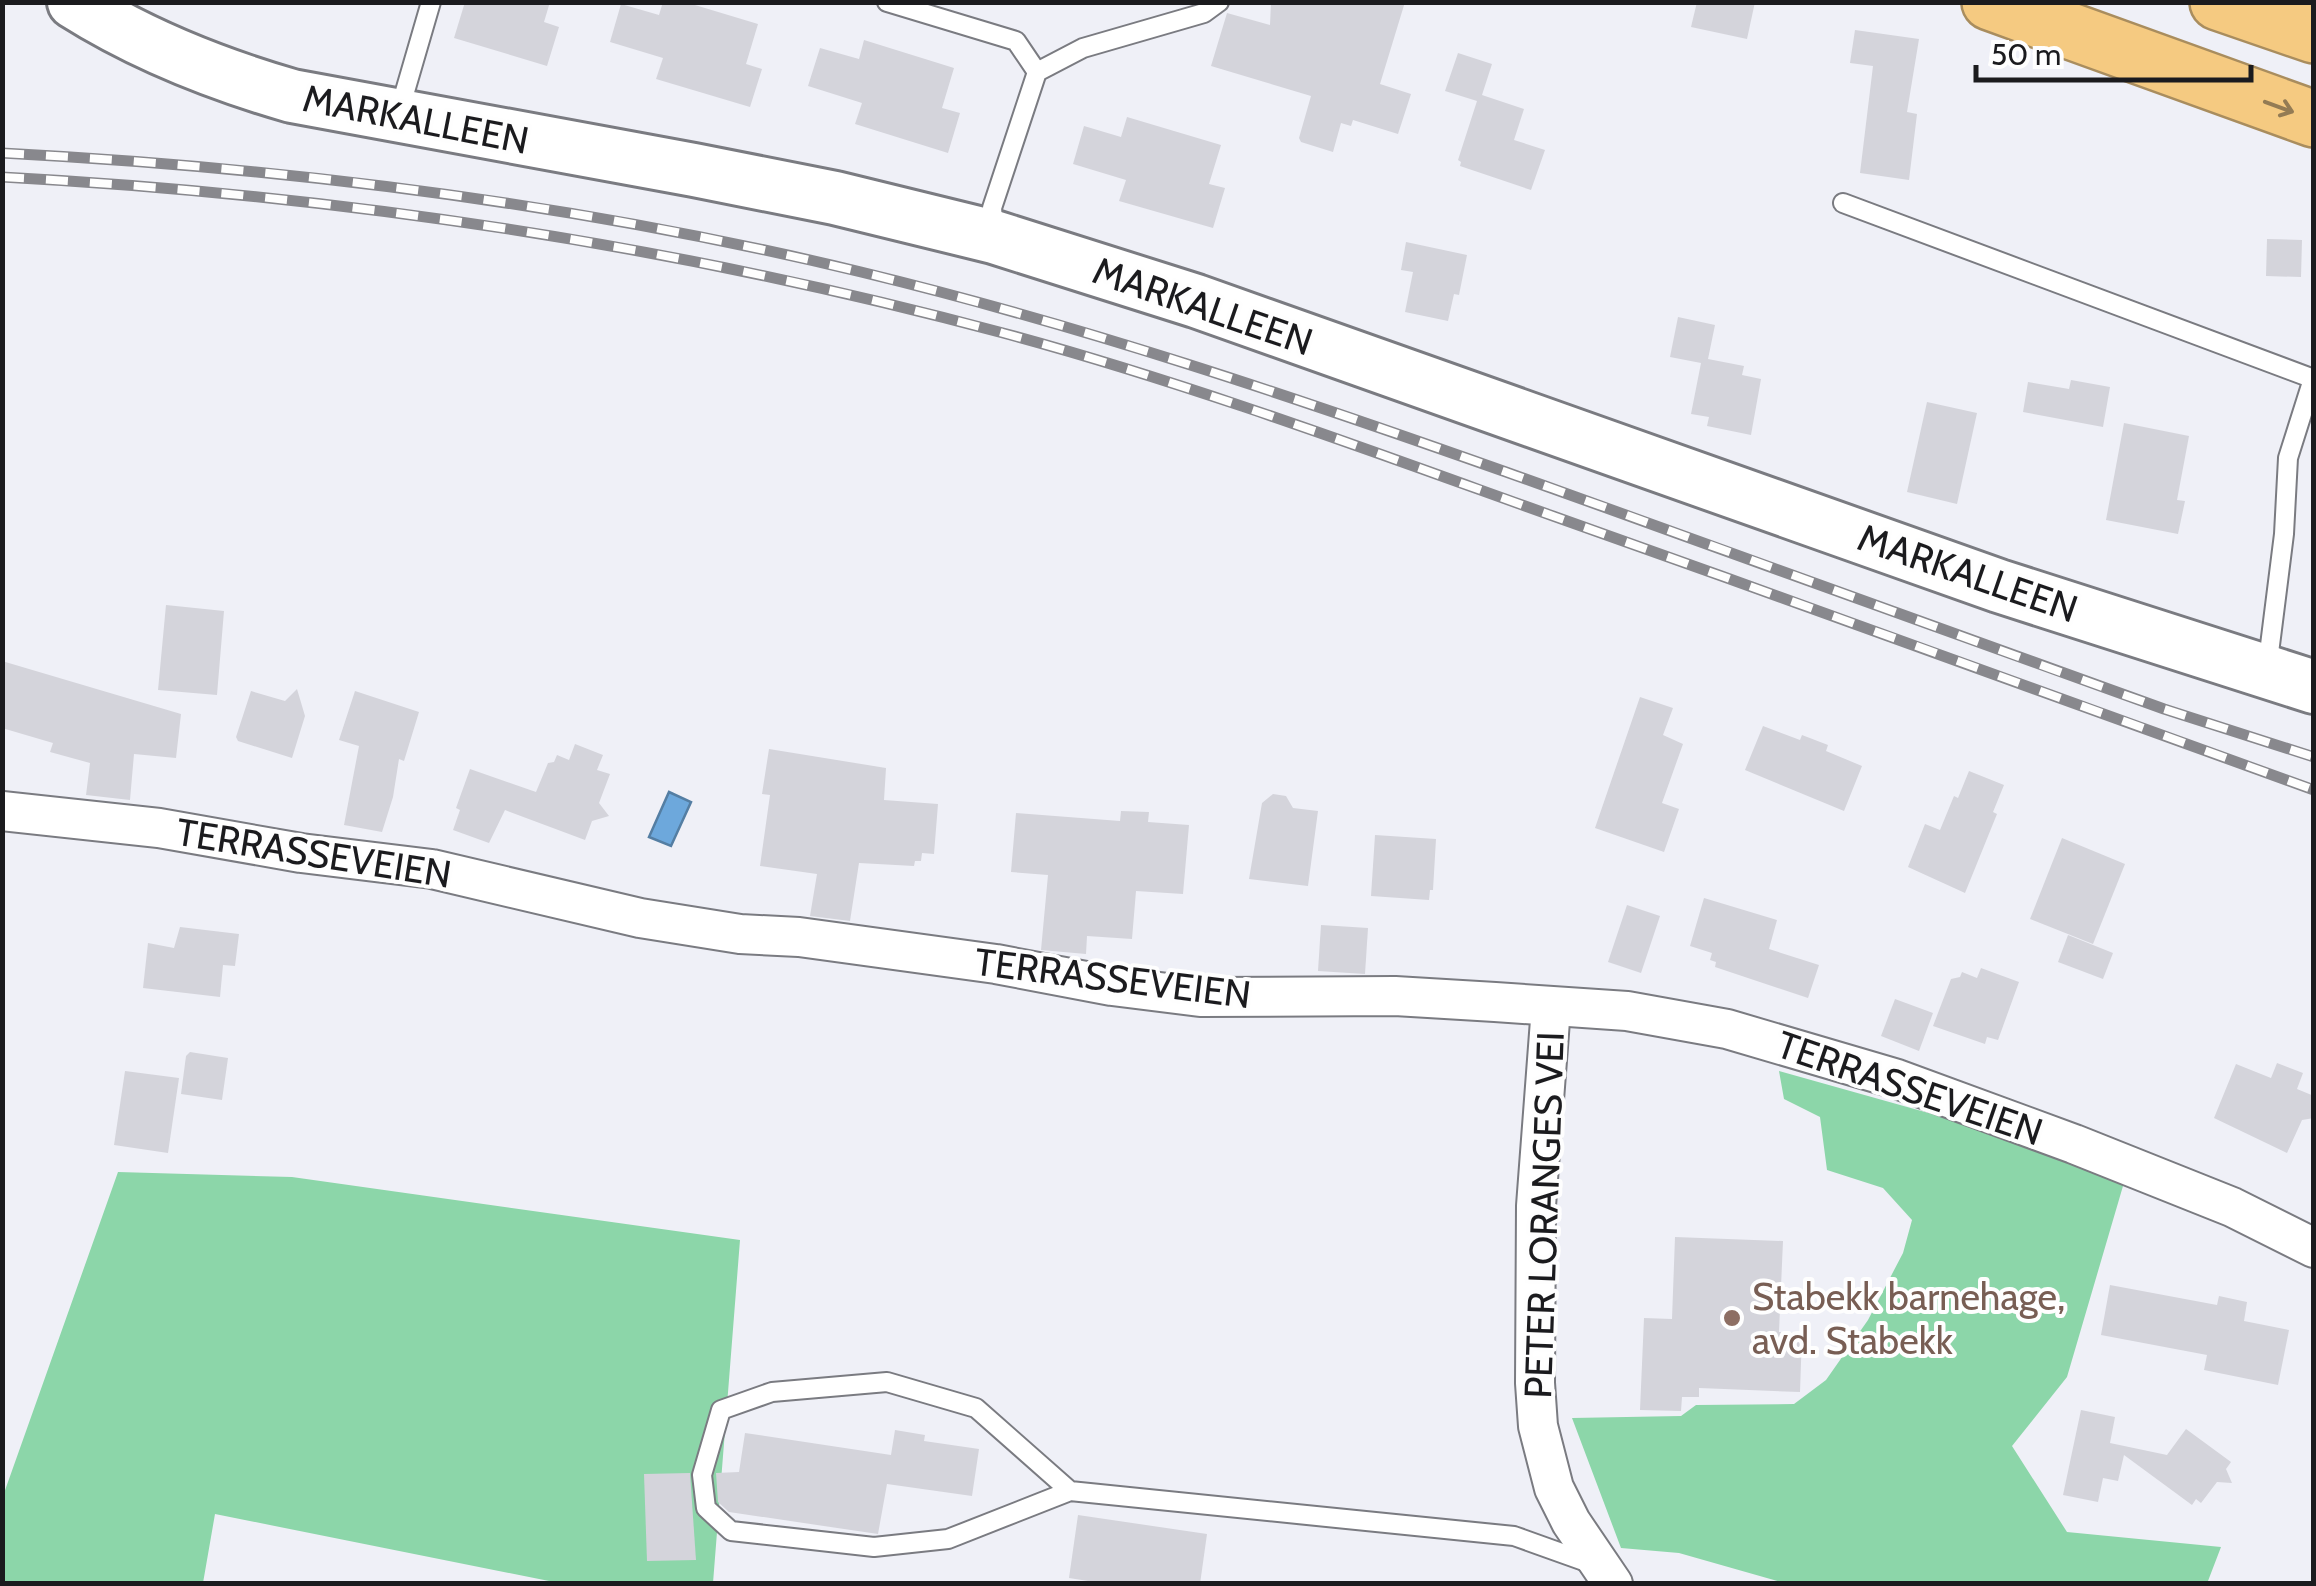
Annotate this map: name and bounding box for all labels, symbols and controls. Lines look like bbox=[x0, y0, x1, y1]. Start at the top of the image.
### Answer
scale bar bbox=[1976, 20, 2251, 82]
text: 50 m bbox=[1991, 36, 2061, 73]
street label: MARKALLEEN bbox=[299, 74, 533, 164]
one-way arrow bbox=[2263, 99, 2294, 117]
street label: MARKALLEEN bbox=[1087, 246, 1319, 366]
street label: MARKALLEEN bbox=[1852, 513, 2084, 633]
street label: TERRASSEVEIEN bbox=[173, 808, 455, 898]
street label: TERRASSEVEIEN bbox=[972, 938, 1254, 1018]
street label: TERRASSEVEIEN bbox=[1771, 1021, 2049, 1155]
street label: PETER LORANGES VEI bbox=[1514, 1031, 1574, 1399]
place label: Stabekk barnehage, avd. Stabekk bbox=[1752, 1273, 2065, 1364]
marker: Stabekk barnehage, avd. Stabekk bbox=[1721, 1307, 1743, 1329]

